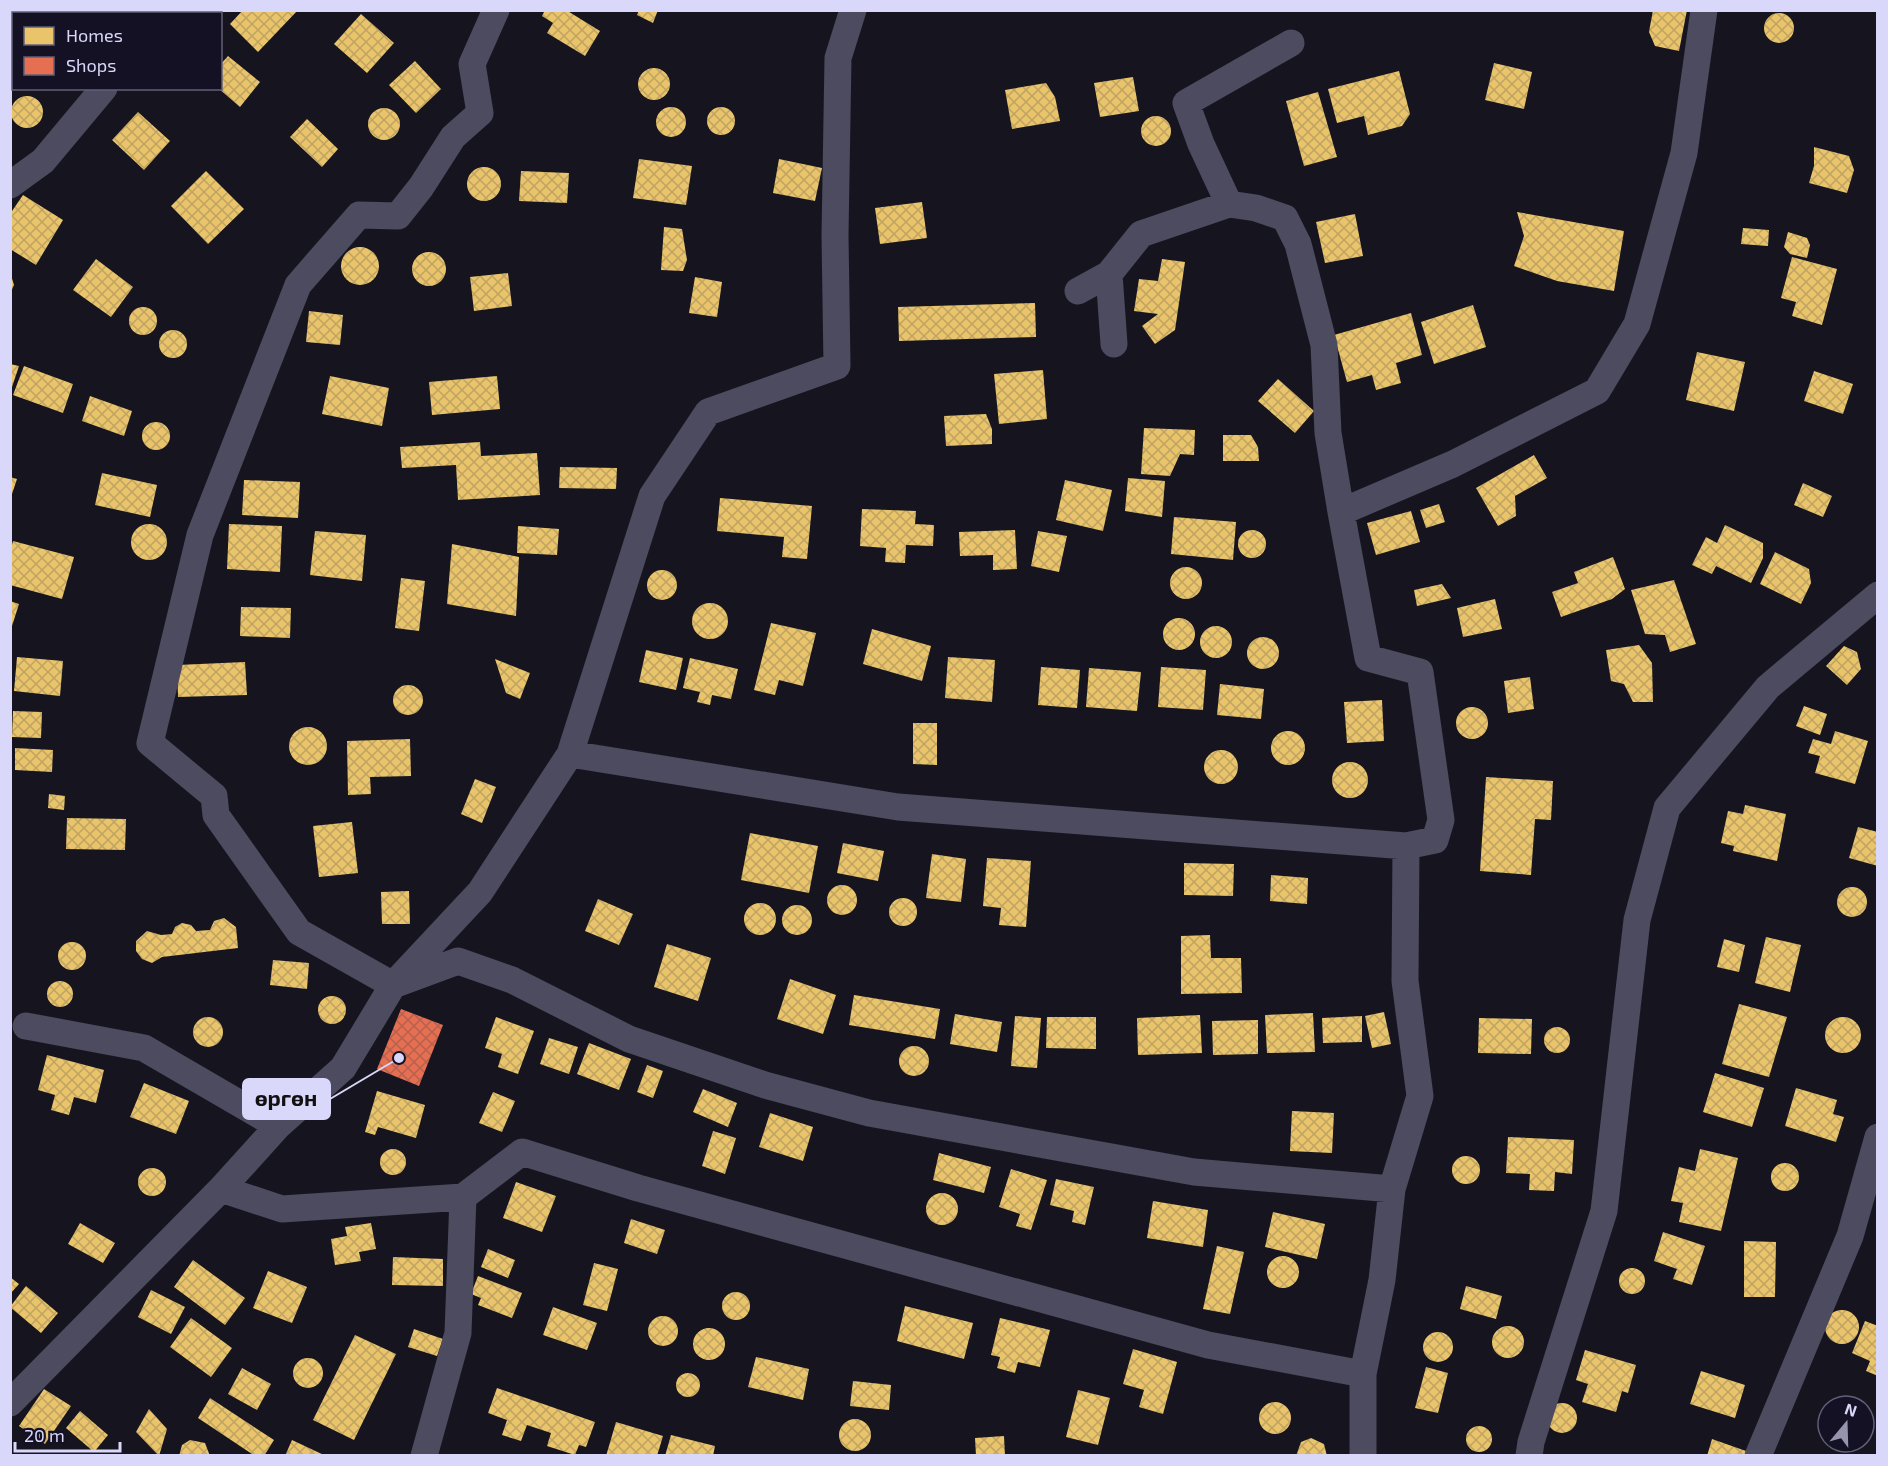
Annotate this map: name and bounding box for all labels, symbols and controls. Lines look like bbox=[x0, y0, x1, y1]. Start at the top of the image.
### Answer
legend bbox=[12, 12, 222, 90]
text: Homes bbox=[66, 24, 123, 46]
text: Shops bbox=[66, 54, 116, 76]
callout: өргөн bbox=[243, 1079, 330, 1119]
text: өргөн bbox=[255, 1084, 317, 1110]
north arrow bbox=[1816, 1394, 1876, 1454]
text: N bbox=[1842, 1398, 1860, 1420]
scale bar bbox=[15, 1415, 120, 1453]
text: 20 m bbox=[24, 1424, 65, 1446]

